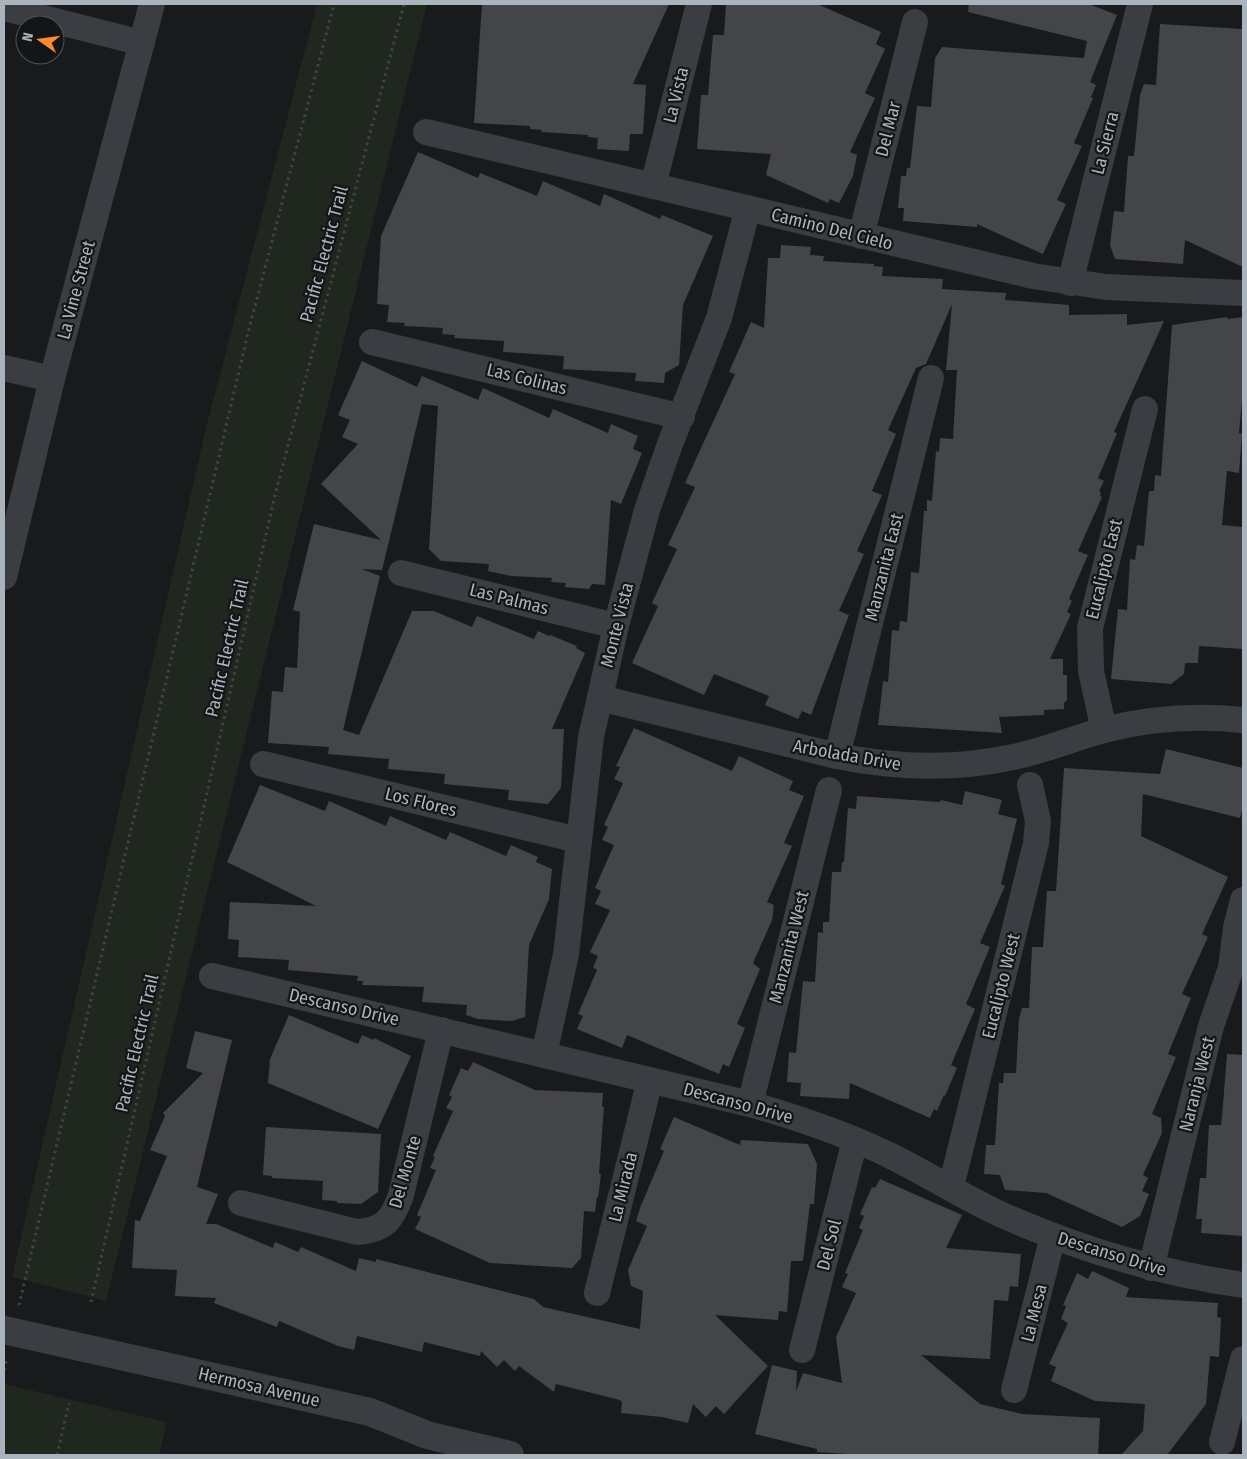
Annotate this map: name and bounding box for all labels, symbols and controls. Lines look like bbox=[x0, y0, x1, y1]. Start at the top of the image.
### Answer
north arrow bbox=[15, 15, 65, 65]
text: N bbox=[19, 31, 37, 43]
street label: La Vista bbox=[658, 65, 694, 125]
street label: Del Mar bbox=[871, 98, 906, 159]
street label: La Sierra bbox=[1087, 109, 1123, 177]
street label: Pacific Electric Trail bbox=[295, 183, 353, 325]
street label: Camino Del Cielo bbox=[769, 203, 895, 255]
street label: La Vine Street bbox=[52, 238, 100, 342]
street label: Las Colinas bbox=[485, 358, 570, 400]
street label: Manzanita East bbox=[860, 511, 908, 623]
street label: Eucalipto East bbox=[1081, 517, 1127, 621]
street label: Pacific Electric Trail bbox=[200, 577, 254, 719]
street label: Las Palmas bbox=[467, 579, 551, 619]
street label: Monte Vista bbox=[596, 580, 638, 670]
street label: Arbolada Drive bbox=[791, 735, 903, 775]
street label: Los Flores bbox=[383, 782, 459, 822]
street label: Manzanita West bbox=[764, 888, 814, 1006]
street label: Eucalipto West bbox=[977, 931, 1025, 1041]
street label: Pacific Electric Trail bbox=[110, 972, 164, 1114]
street label: Descanso Drive bbox=[287, 984, 401, 1030]
street label: Naranja West bbox=[1175, 1034, 1219, 1134]
street label: Descanso Drive bbox=[681, 1078, 795, 1128]
street label: Del Monte bbox=[384, 1133, 426, 1211]
street label: La Mirada bbox=[604, 1150, 642, 1224]
street label: Del Sol bbox=[812, 1217, 846, 1273]
street label: Descanso Drive bbox=[1055, 1227, 1169, 1281]
street label: La Mesa bbox=[1016, 1282, 1052, 1344]
street label: Hermosa Avenue bbox=[196, 1362, 322, 1412]

